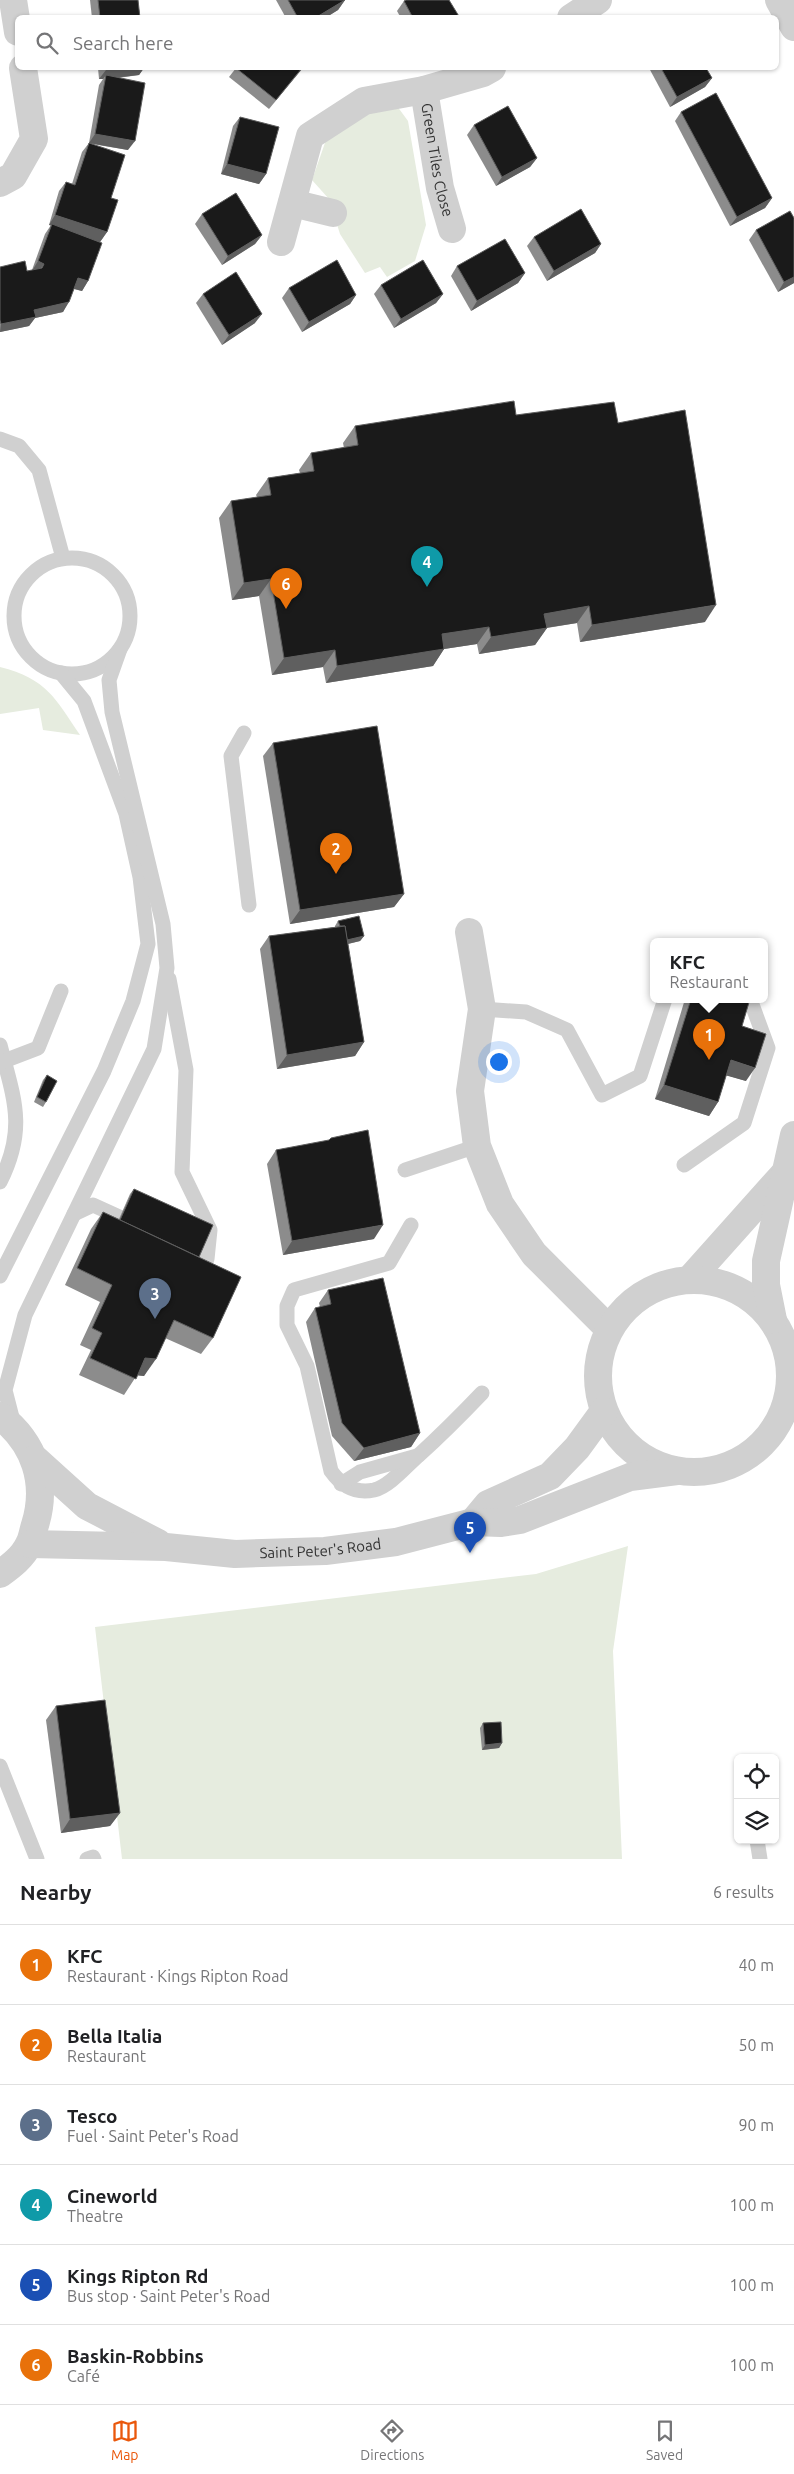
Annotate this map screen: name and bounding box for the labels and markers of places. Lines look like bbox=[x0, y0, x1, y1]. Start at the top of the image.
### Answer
pin: 4 bbox=[411, 546, 443, 587]
pin: 6 bbox=[270, 568, 302, 609]
pin: 2 bbox=[320, 833, 352, 874]
pin: 1 bbox=[693, 1019, 725, 1060]
pin: 3 bbox=[139, 1278, 171, 1319]
pin: 5 bbox=[454, 1512, 486, 1553]

